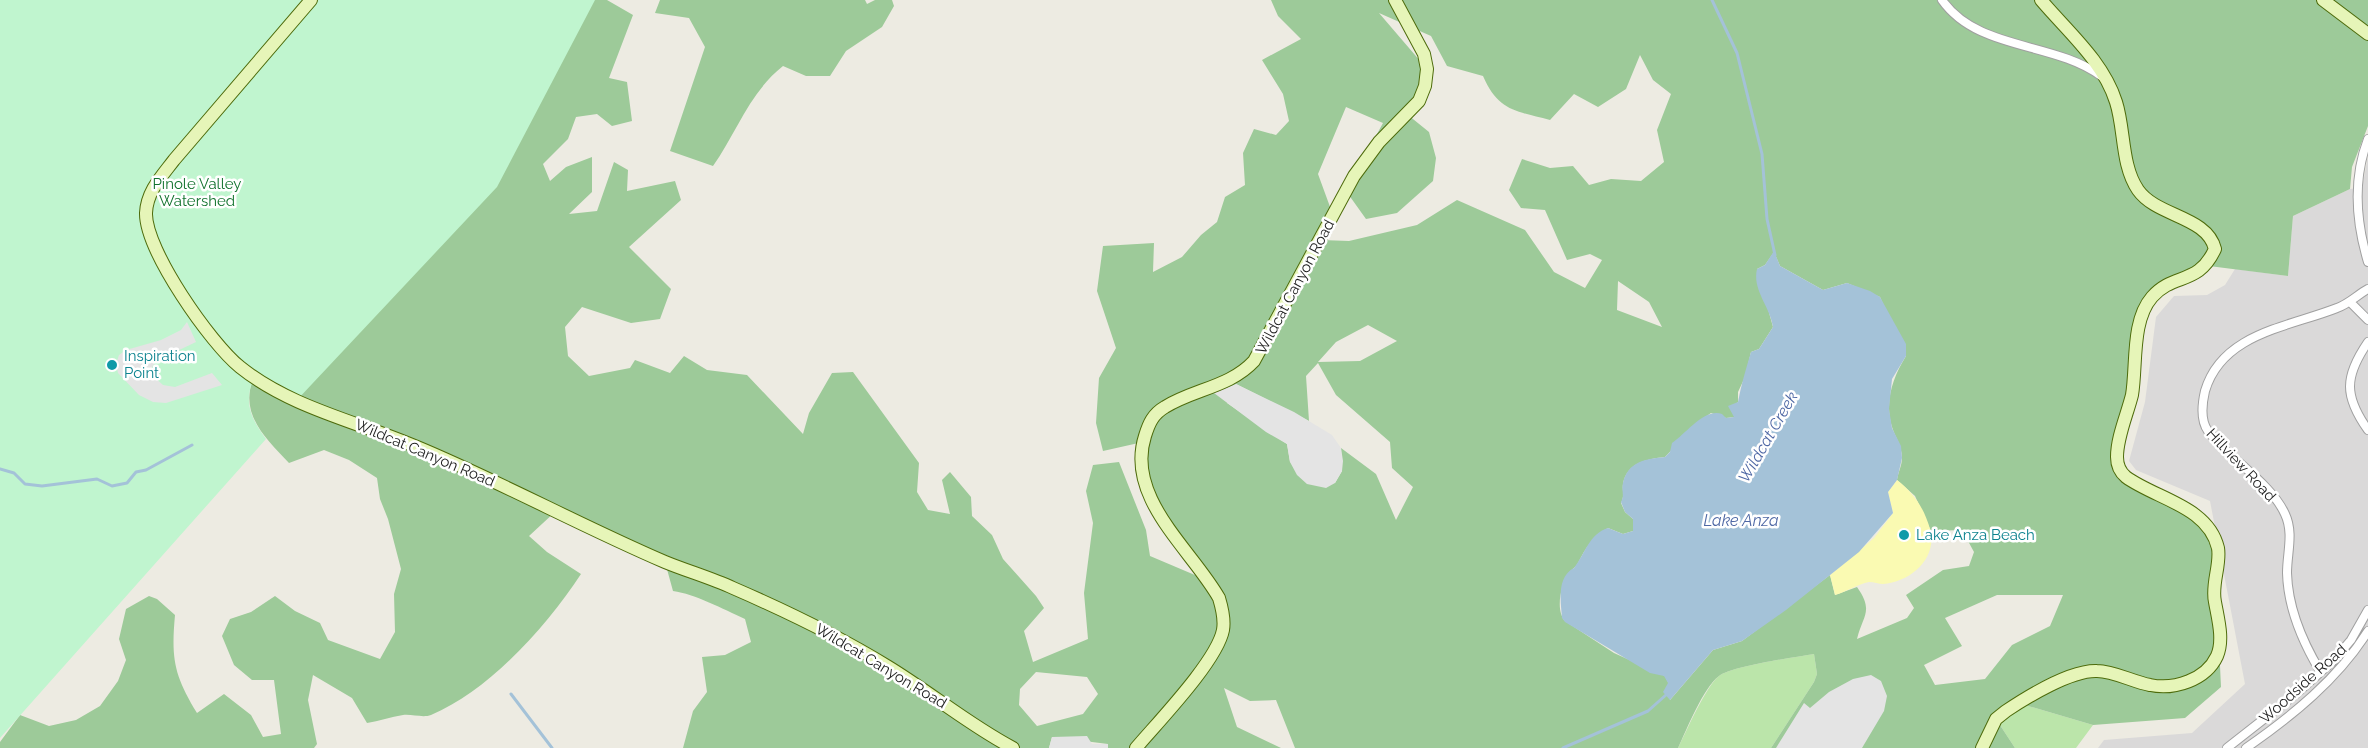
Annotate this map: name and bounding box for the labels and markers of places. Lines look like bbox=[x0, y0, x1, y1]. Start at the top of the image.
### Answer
place label: Inspiration Point bbox=[124, 347, 196, 382]
marker: Inspiration Point bbox=[105, 358, 119, 372]
place label: Lake Anza Beach bbox=[1916, 526, 2035, 544]
marker: Lake Anza Beach bbox=[1897, 528, 1911, 542]

